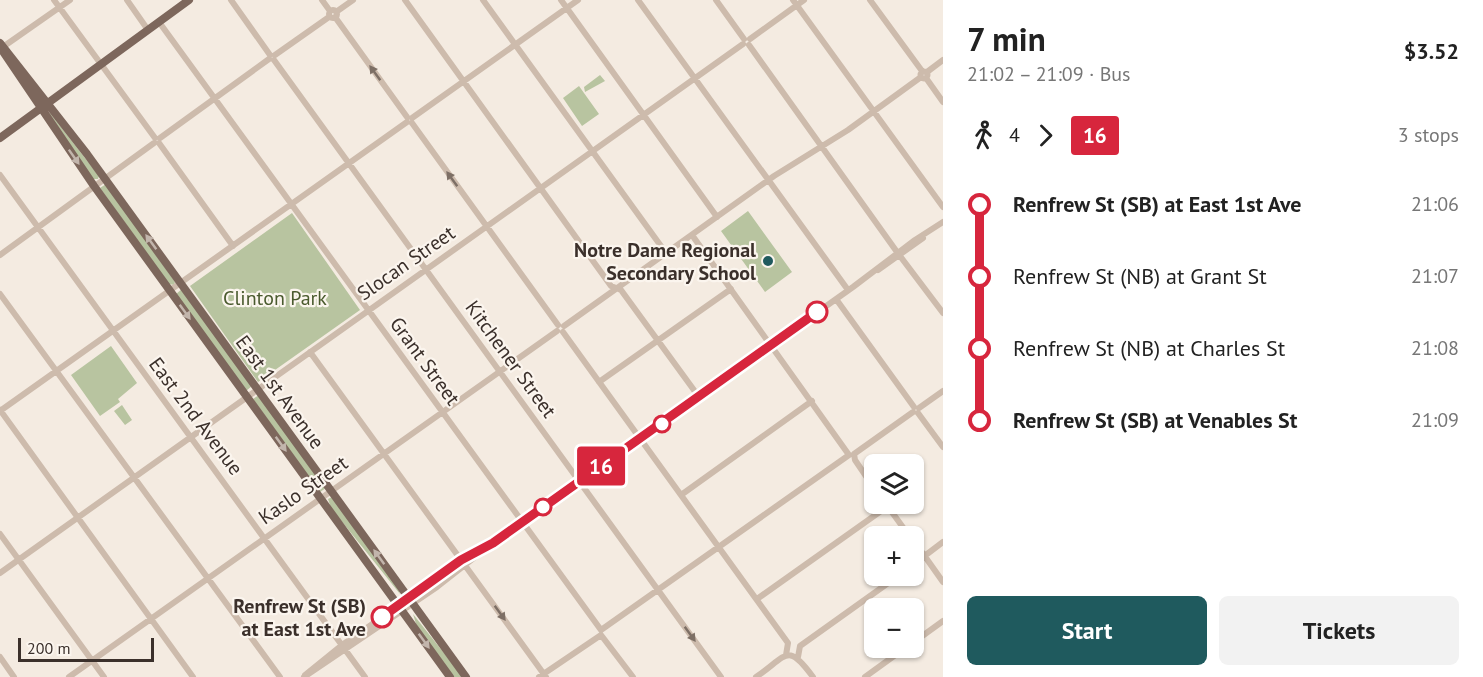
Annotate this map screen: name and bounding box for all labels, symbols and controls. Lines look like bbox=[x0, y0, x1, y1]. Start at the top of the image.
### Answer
text: 7 min bbox=[967, 17, 1046, 60]
text: $3.52 bbox=[1404, 37, 1459, 65]
text: 21:02 – 21:09 · Bus bbox=[967, 61, 1131, 87]
one-way arrow bbox=[369, 65, 381, 81]
icon: walk bbox=[967, 119, 1000, 152]
icon: forward bbox=[1029, 119, 1062, 152]
text: 4 bbox=[1009, 122, 1020, 148]
text: 16 bbox=[1083, 122, 1107, 149]
text: 3 stops bbox=[1398, 122, 1459, 148]
one-way arrow bbox=[68, 148, 80, 164]
one-way arrow bbox=[446, 172, 458, 188]
text: Renfrew St (SB) at East 1st Ave bbox=[1013, 190, 1301, 218]
text: 21:06 bbox=[1411, 191, 1459, 217]
street label: Slocan Street bbox=[352, 220, 460, 306]
one-way arrow bbox=[145, 234, 157, 249]
place label: Notre Dame Regional Secondary School bbox=[574, 237, 756, 286]
marker: Notre Dame Regional Secondary School bbox=[761, 254, 775, 268]
text: Renfrew St (NB) at Grant St bbox=[1013, 262, 1267, 290]
text: 21:07 bbox=[1411, 263, 1459, 289]
park label: Clinton Park bbox=[223, 285, 327, 311]
street label: Kitchener Street bbox=[460, 295, 562, 423]
unlabelled marker bbox=[806, 301, 828, 323]
one-way arrow bbox=[179, 305, 191, 320]
street label: Grant Street bbox=[384, 312, 466, 411]
street label: East 1st Avenue bbox=[230, 330, 330, 454]
text: Renfrew St (NB) at Charles St bbox=[1013, 334, 1285, 362]
text: 21:08 bbox=[1411, 335, 1459, 361]
street label: East 2nd Avenue bbox=[143, 352, 249, 480]
text: Renfrew St (SB) at Venables St bbox=[1013, 406, 1297, 434]
text: 21:09 bbox=[1411, 407, 1459, 433]
unlabelled marker bbox=[653, 415, 671, 433]
one-way arrow bbox=[275, 436, 287, 451]
line badge: 16 bbox=[574, 446, 628, 486]
street label: Kaslo Street bbox=[253, 450, 353, 530]
text: 16 bbox=[589, 453, 613, 480]
map controls bbox=[864, 454, 924, 658]
button: layers bbox=[864, 454, 924, 514]
unlabelled marker bbox=[534, 498, 552, 516]
button: + bbox=[864, 526, 924, 586]
one-way arrow bbox=[373, 549, 385, 565]
place label: Renfrew St (SB) at East 1st Ave bbox=[233, 593, 366, 642]
button: Start bbox=[967, 596, 1207, 665]
button: Tickets bbox=[1219, 596, 1459, 665]
button: − bbox=[864, 598, 924, 658]
one-way arrow bbox=[494, 605, 506, 621]
marker: Renfrew St (SB) at East 1st Ave bbox=[371, 606, 393, 628]
one-way arrow bbox=[684, 626, 696, 642]
one-way arrow bbox=[418, 634, 430, 649]
scale bar bbox=[18, 635, 154, 662]
text: 200 m bbox=[27, 638, 70, 658]

